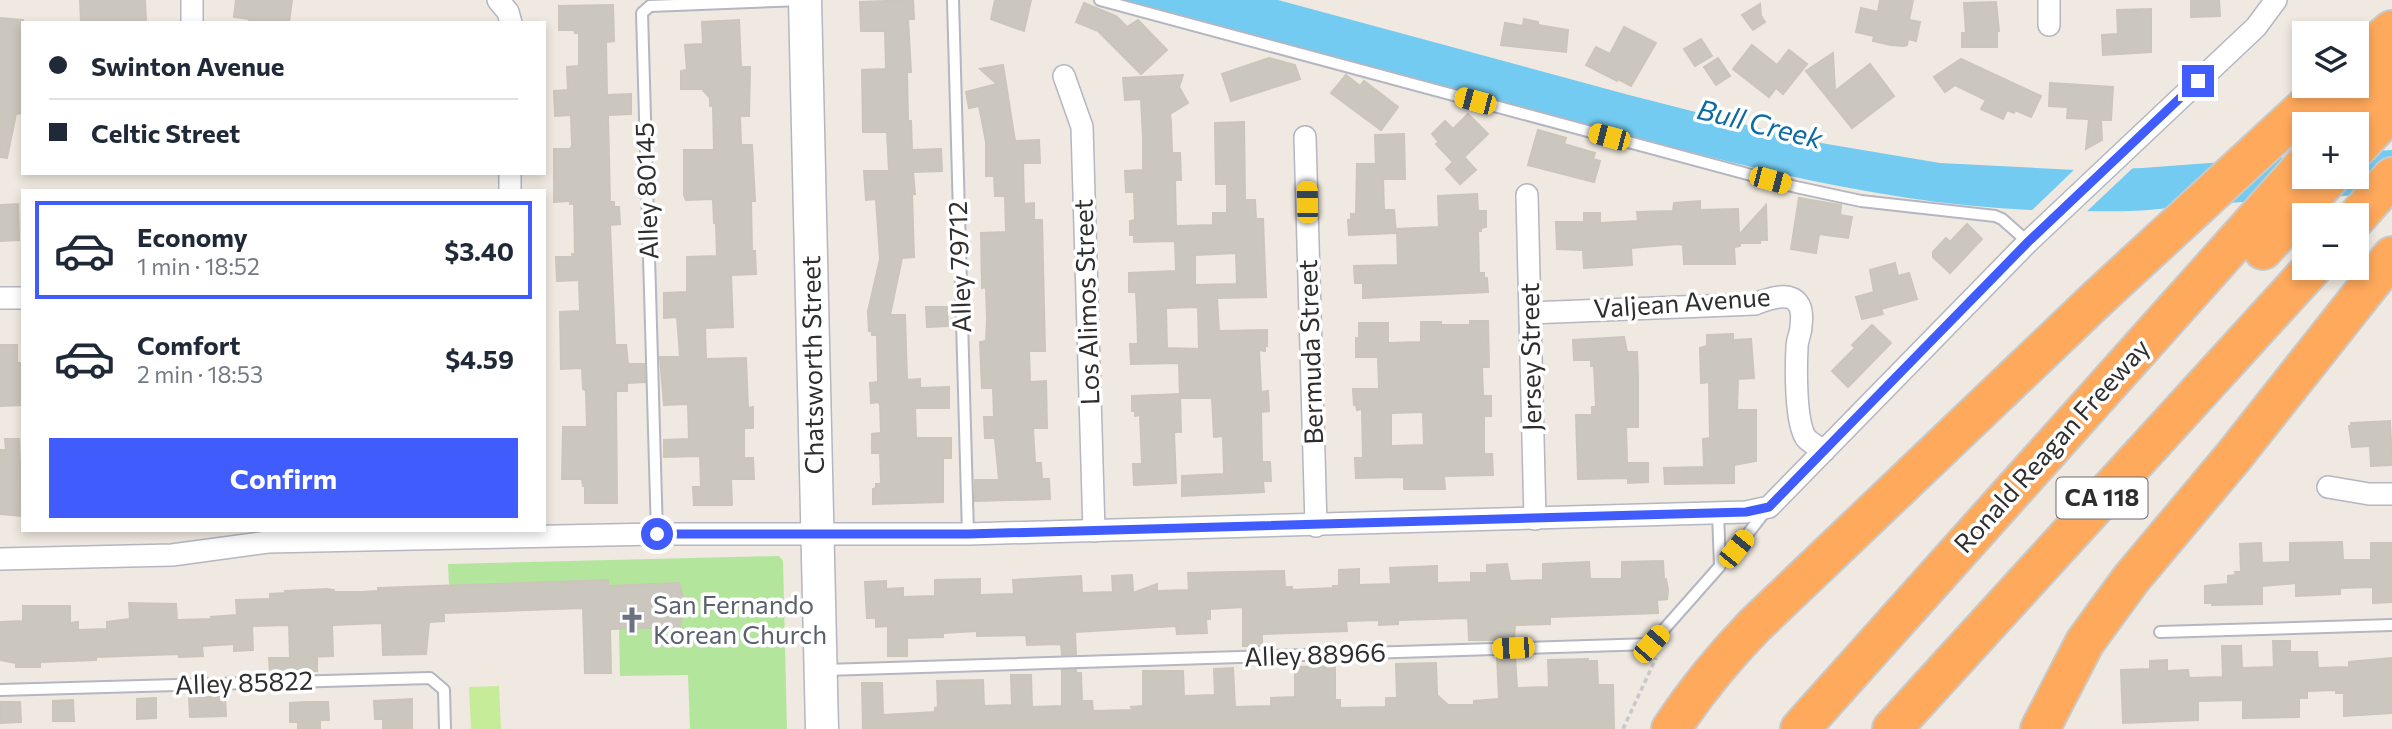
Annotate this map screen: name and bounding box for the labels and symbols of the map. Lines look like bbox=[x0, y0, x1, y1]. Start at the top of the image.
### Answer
route end bbox=[2182, 65, 2214, 97]
car bbox=[1452, 85, 1499, 117]
water label: Bull Creek bbox=[1694, 91, 1827, 155]
car bbox=[1586, 121, 1633, 153]
street label: Alley 80145 bbox=[628, 122, 663, 260]
car bbox=[1747, 164, 1794, 196]
car bbox=[1297, 181, 1318, 223]
street label: Los Alimos Street bbox=[1066, 198, 1105, 406]
street label: Alley 79712 bbox=[941, 201, 976, 333]
street label: Chatsworth Street bbox=[794, 255, 829, 475]
street label: Bermuda Street bbox=[1291, 259, 1328, 445]
street label: Valjean Avenue bbox=[1592, 280, 1771, 323]
street label: Jersey Street bbox=[1513, 283, 1546, 431]
street label: Ronald Reagan Freeway bbox=[1947, 332, 2155, 558]
road number: CA 118 bbox=[2056, 477, 2148, 518]
route start bbox=[641, 518, 673, 550]
car bbox=[1715, 526, 1758, 572]
place label: San Fernando Korean Church bbox=[653, 588, 827, 649]
church icon: San Fernando Korean Church bbox=[617, 605, 647, 635]
car bbox=[1630, 621, 1673, 667]
street label: Alley 88966 bbox=[1244, 636, 1386, 671]
car bbox=[1492, 637, 1535, 659]
street label: Alley 85822 bbox=[174, 664, 314, 699]

